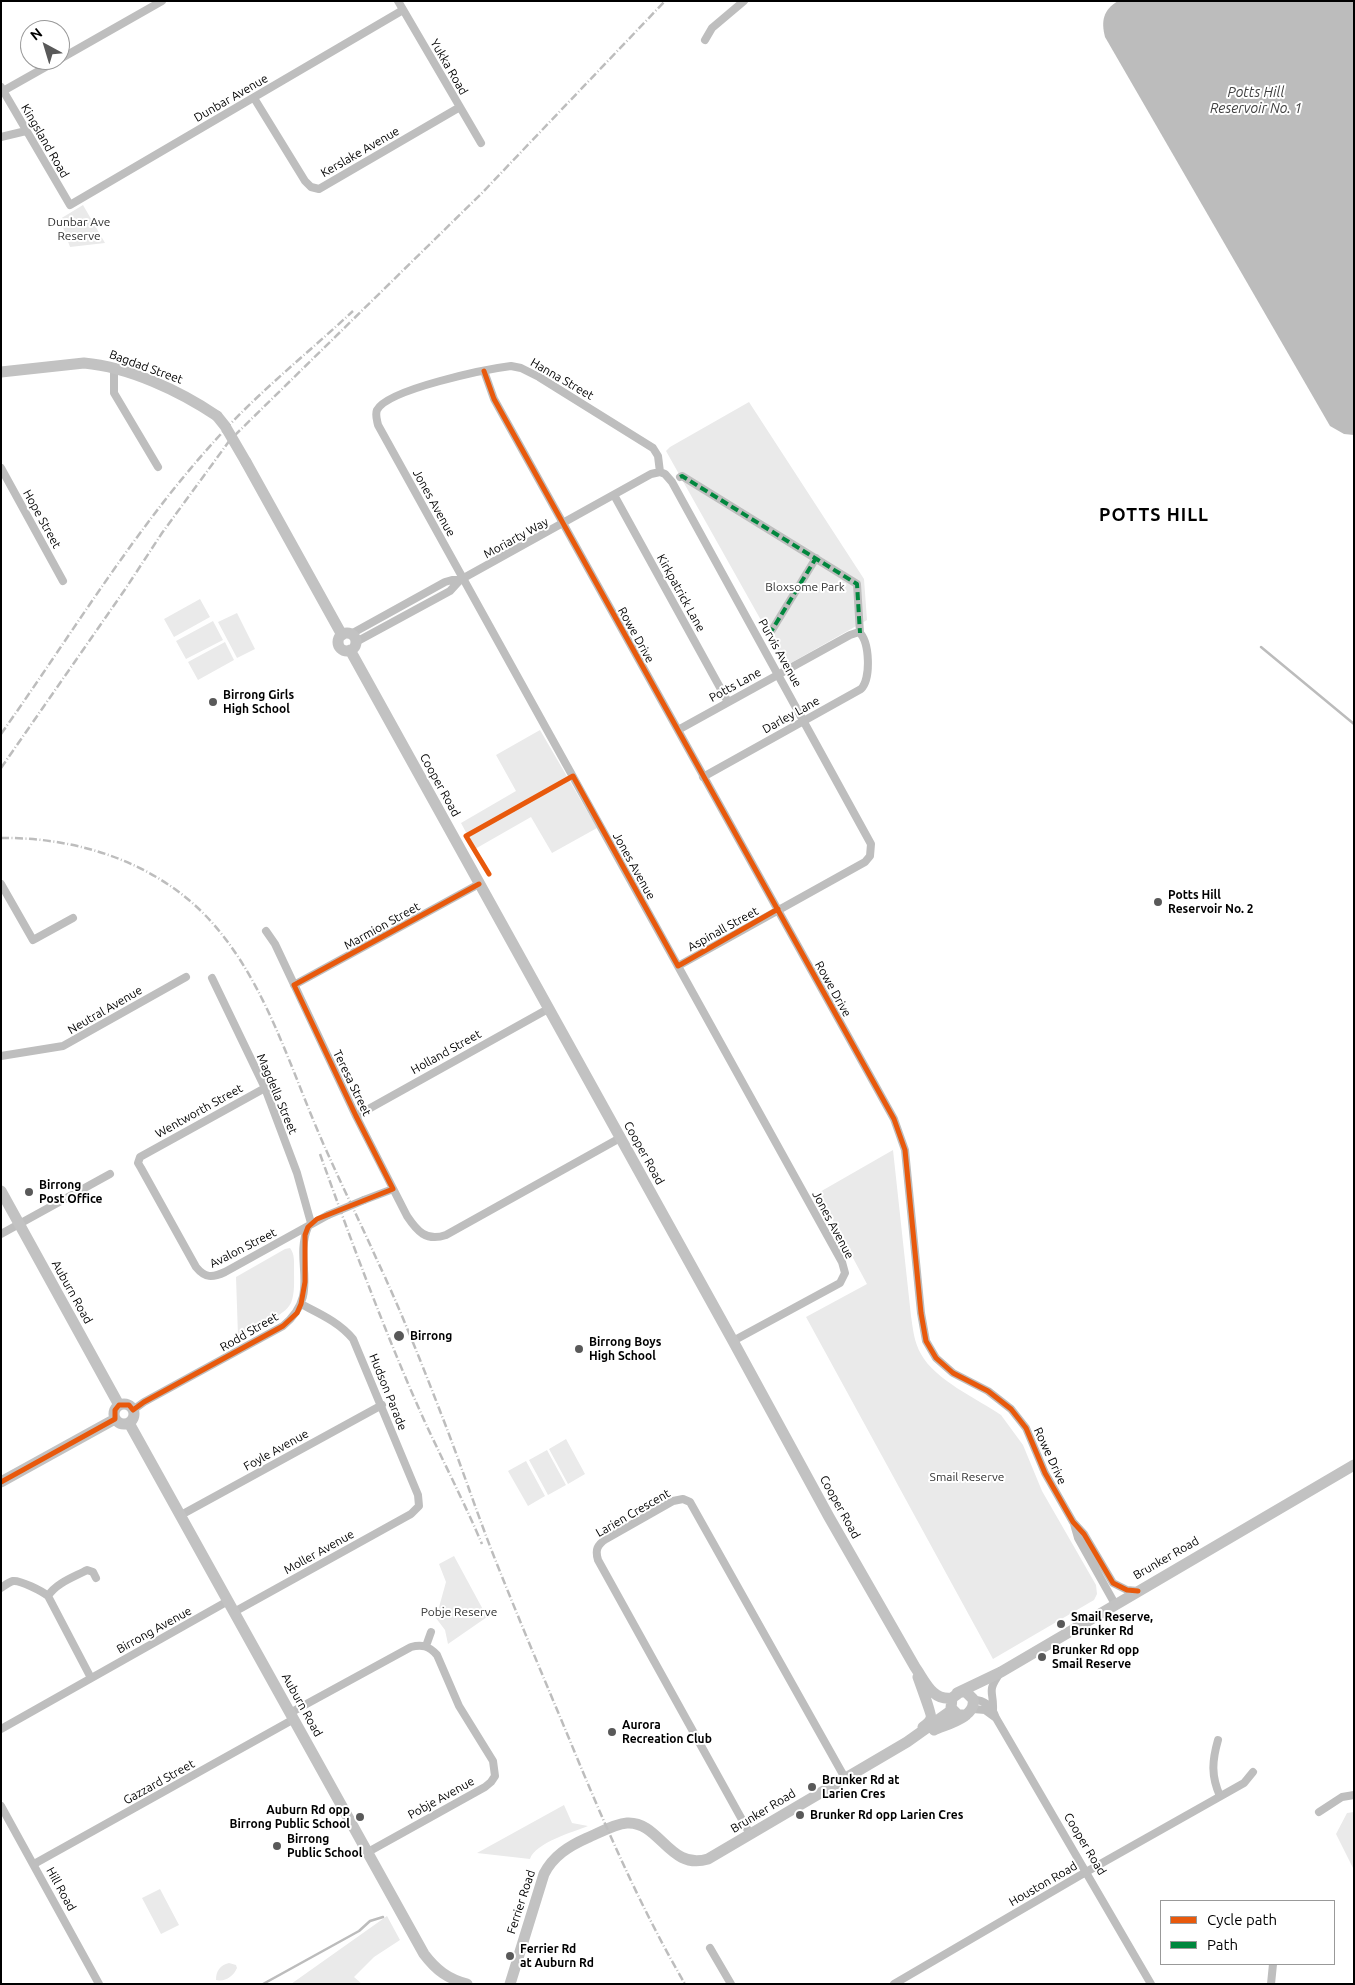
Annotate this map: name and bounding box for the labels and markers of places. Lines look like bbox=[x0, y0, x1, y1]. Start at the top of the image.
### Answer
place label: Birrong Girls High School bbox=[223, 688, 294, 716]
marker: Birrong Girls High School bbox=[207, 696, 219, 708]
place label: Potts Hill Reservoir No. 2 bbox=[1168, 888, 1253, 916]
marker: Potts Hill Reservoir No. 2 bbox=[1152, 896, 1164, 908]
place label: Birrong Post Office bbox=[39, 1178, 103, 1206]
marker: Birrong Post Office bbox=[23, 1186, 35, 1198]
marker: Birrong bbox=[392, 1329, 406, 1343]
place label: Birrong bbox=[410, 1329, 452, 1343]
place label: Birrong Boys High School bbox=[589, 1335, 661, 1363]
marker: Birrong Boys High School bbox=[573, 1343, 585, 1355]
place label: Smail Reserve, Brunker Rd bbox=[1071, 1610, 1153, 1638]
marker: Smail Reserve, Brunker Rd bbox=[1055, 1618, 1067, 1630]
place label: Brunker Rd opp Smail Reserve bbox=[1052, 1643, 1139, 1671]
marker: Brunker Rd opp Smail Reserve bbox=[1036, 1651, 1048, 1663]
place label: Aurora Recreation Club bbox=[622, 1718, 712, 1746]
marker: Aurora Recreation Club bbox=[606, 1726, 618, 1738]
place label: Brunker Rd at Larien Cres bbox=[822, 1773, 899, 1801]
marker: Brunker Rd at Larien Cres bbox=[806, 1781, 818, 1793]
place label: Auburn Rd opp Birrong Public School bbox=[229, 1803, 350, 1831]
place label: Brunker Rd opp Larien Cres bbox=[810, 1808, 963, 1822]
marker: Brunker Rd opp Larien Cres bbox=[794, 1809, 806, 1821]
marker: Auburn Rd opp Birrong Public School bbox=[354, 1811, 366, 1823]
place label: Birrong Public School bbox=[287, 1832, 362, 1860]
marker: Birrong Public School bbox=[271, 1840, 283, 1852]
place label: Ferrier Rd at Auburn Rd bbox=[520, 1942, 594, 1970]
marker: Ferrier Rd at Auburn Rd bbox=[504, 1950, 516, 1962]

